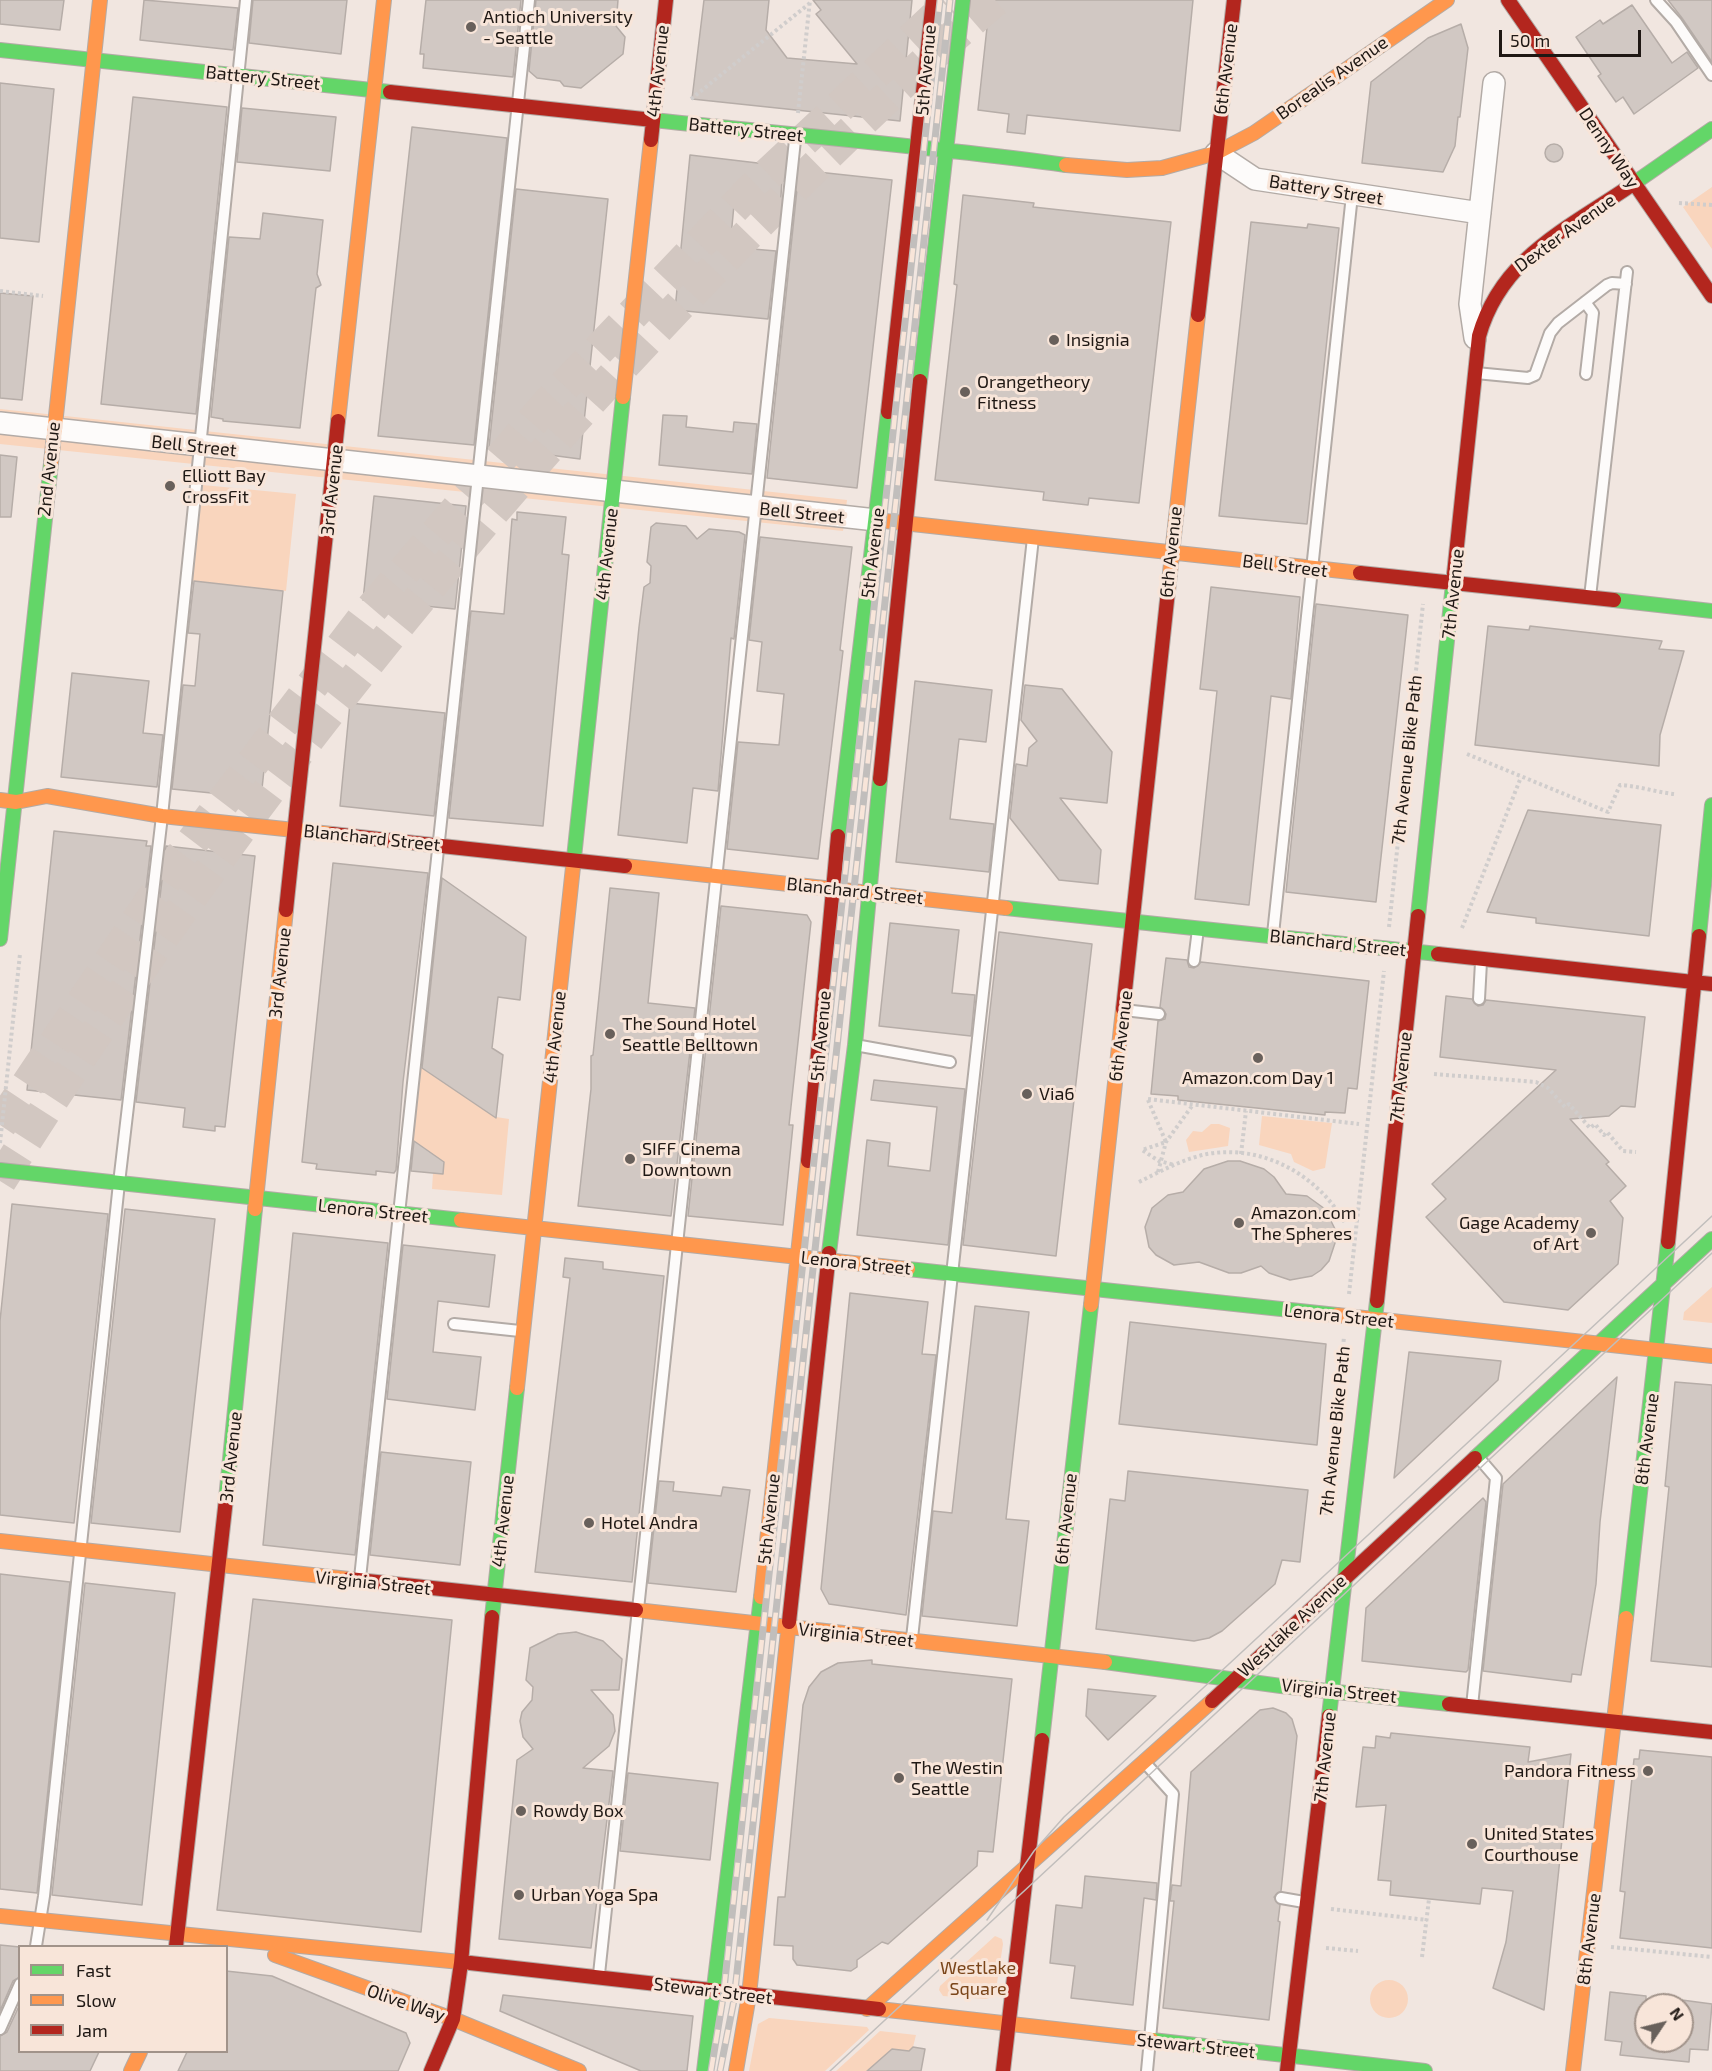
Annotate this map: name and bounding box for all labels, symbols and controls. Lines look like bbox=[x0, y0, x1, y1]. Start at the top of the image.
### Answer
place label: Antioch University - Seattle bbox=[483, 6, 633, 48]
scale bar bbox=[1502, 18, 1644, 56]
marker: Antioch University - Seattle bbox=[464, 20, 478, 34]
street label: 6th Avenue bbox=[1210, 22, 1242, 116]
street label: 4th Avenue bbox=[642, 24, 674, 118]
street label: 5th Avenue bbox=[911, 24, 941, 116]
text: 50 m bbox=[1510, 29, 1550, 51]
street label: Borealis Avenue bbox=[1272, 32, 1392, 124]
street label: Battery Street bbox=[205, 61, 321, 95]
street label: Denny Way bbox=[1574, 104, 1644, 192]
street label: Battery Street bbox=[688, 113, 804, 147]
street label: Battery Street bbox=[1267, 170, 1385, 210]
street label: Dexter Avenue bbox=[1510, 189, 1620, 277]
place label: Insignia bbox=[1066, 329, 1130, 351]
marker: Insignia bbox=[1047, 333, 1061, 347]
place label: Orangetheory Fitness bbox=[977, 371, 1090, 413]
marker: Orangetheory Fitness bbox=[958, 385, 972, 399]
street label: 2nd Avenue bbox=[33, 421, 65, 517]
street label: Bell Street bbox=[150, 431, 238, 461]
street label: 3rd Avenue bbox=[316, 443, 348, 537]
place label: Elliott Bay CrossFit bbox=[182, 465, 266, 508]
marker: Elliott Bay CrossFit bbox=[163, 479, 177, 493]
street label: Bell Street bbox=[758, 498, 846, 528]
street label: 6th Avenue bbox=[1155, 505, 1187, 599]
street label: 5th Avenue bbox=[857, 506, 889, 600]
street label: 4th Avenue bbox=[591, 507, 623, 601]
street label: 7th Avenue bbox=[1438, 548, 1468, 640]
street label: Bell Street bbox=[1241, 550, 1329, 582]
street label: 7th Avenue Bike Path bbox=[1387, 674, 1427, 846]
street label: Blanchard Street bbox=[303, 820, 441, 856]
street label: Blanchard Street bbox=[786, 873, 924, 909]
street label: Blanchard Street bbox=[1269, 925, 1407, 961]
street label: 3rd Avenue bbox=[264, 926, 296, 1020]
street label: 6th Avenue bbox=[1105, 989, 1137, 1083]
street label: 4th Avenue bbox=[539, 990, 571, 1084]
street label: 5th Avenue bbox=[806, 990, 836, 1082]
place label: The Sound Hotel Seattle Belltown bbox=[622, 1013, 758, 1056]
marker: The Sound Hotel Seattle Belltown bbox=[603, 1027, 617, 1041]
street label: 7th Avenue bbox=[1386, 1031, 1416, 1123]
marker: Amazon.com Day 1 bbox=[1251, 1051, 1265, 1065]
place label: Amazon.com Day 1 bbox=[1182, 1067, 1334, 1089]
place label: Via6 bbox=[1039, 1083, 1075, 1105]
marker: Via6 bbox=[1020, 1087, 1034, 1101]
place label: SIFF Cinema Downtown bbox=[642, 1138, 741, 1180]
marker: SIFF Cinema Downtown bbox=[623, 1152, 637, 1166]
street label: Lenora Street bbox=[317, 1194, 429, 1228]
place label: Amazon.com The Spheres bbox=[1251, 1202, 1356, 1244]
place label: Gage Academy of Art bbox=[1459, 1212, 1579, 1254]
marker: Amazon.com The Spheres bbox=[1232, 1216, 1246, 1230]
marker: Gage Academy of Art bbox=[1584, 1226, 1598, 1240]
street label: Lenora Street bbox=[800, 1246, 912, 1280]
street label: Lenora Street bbox=[1283, 1299, 1395, 1333]
street label: 7th Avenue Bike Path bbox=[1315, 1345, 1355, 1517]
street label: 8th Avenue bbox=[1631, 1392, 1663, 1486]
street label: 3rd Avenue bbox=[215, 1410, 247, 1504]
street label: 5th Avenue bbox=[753, 1472, 785, 1566]
street label: 6th Avenue bbox=[1050, 1472, 1082, 1566]
street label: 4th Avenue bbox=[487, 1474, 519, 1568]
place label: Hotel Andra bbox=[601, 1512, 698, 1534]
marker: Hotel Andra bbox=[582, 1516, 596, 1530]
street label: Virginia Street bbox=[314, 1566, 432, 1600]
street label: Westlake Avenue bbox=[1233, 1570, 1351, 1682]
street label: Virginia Street bbox=[797, 1618, 915, 1652]
street label: Virginia Street bbox=[1280, 1674, 1398, 1708]
street label: 7th Avenue bbox=[1310, 1711, 1340, 1803]
place label: The Westin Seattle bbox=[911, 1757, 1003, 1800]
place label: Pandora Fitness bbox=[1504, 1760, 1636, 1782]
marker: Pandora Fitness bbox=[1641, 1764, 1655, 1778]
marker: The Westin Seattle bbox=[892, 1771, 906, 1785]
place label: Rowdy Box bbox=[533, 1800, 624, 1822]
marker: Rowdy Box bbox=[514, 1804, 528, 1818]
place label: United States Courthouse bbox=[1484, 1823, 1594, 1866]
marker: United States Courthouse bbox=[1465, 1837, 1479, 1851]
place label: Urban Yoga Spa bbox=[531, 1884, 658, 1906]
marker: Urban Yoga Spa bbox=[512, 1888, 526, 1902]
street label: 8th Avenue bbox=[1573, 1892, 1605, 1986]
legend bbox=[18, 1945, 228, 2053]
park label: Westlake Square bbox=[940, 1957, 1016, 2000]
text: Fast bbox=[76, 1959, 111, 1981]
street label: Stewart Street bbox=[652, 1973, 774, 2009]
street label: Olive Way bbox=[364, 1980, 448, 2026]
text: Slow bbox=[76, 1989, 116, 2011]
north arrow bbox=[1634, 1993, 1694, 2053]
text: N bbox=[1666, 2003, 1689, 2024]
text: Jam bbox=[76, 2019, 108, 2041]
street label: Stewart Street bbox=[1136, 2029, 1256, 2063]

